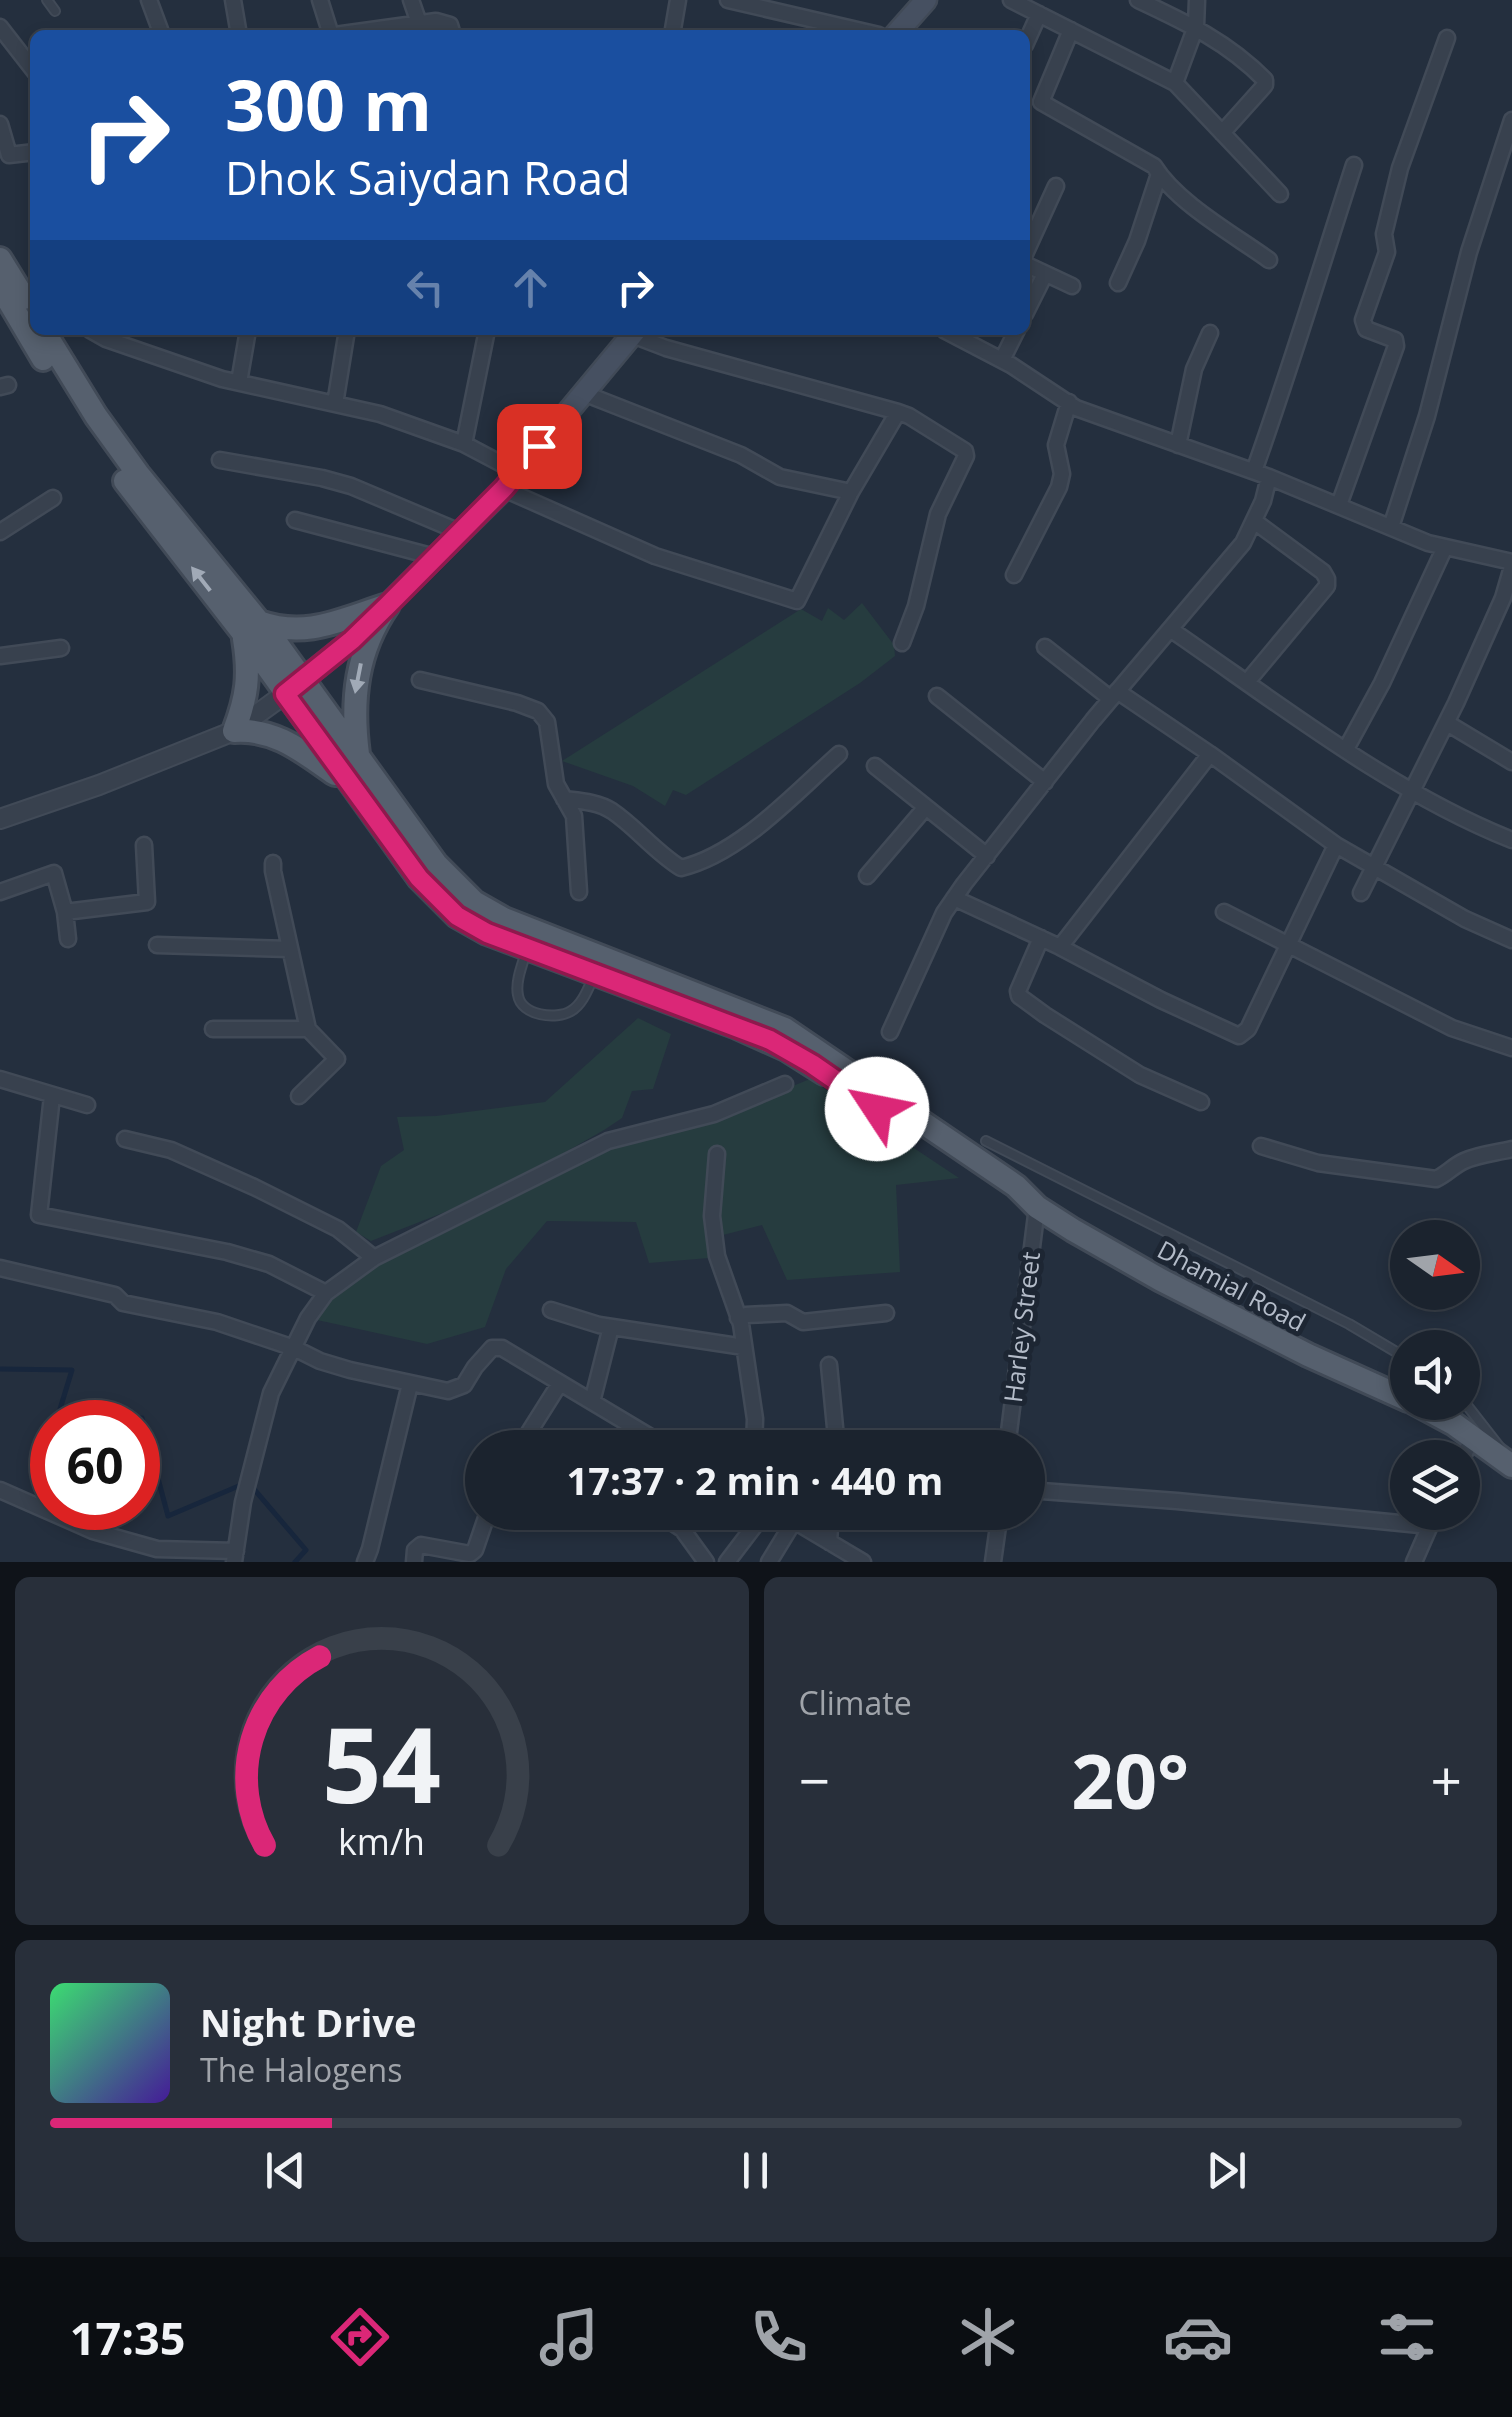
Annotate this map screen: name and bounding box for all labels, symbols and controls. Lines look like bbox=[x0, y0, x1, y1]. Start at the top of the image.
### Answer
text: 300 m bbox=[225, 56, 432, 152]
icon: right bbox=[60, 70, 190, 200]
text: Dhok Saiydan Road bbox=[225, 147, 630, 208]
icon: left bbox=[398, 260, 453, 315]
icon: ahead bbox=[503, 260, 558, 315]
icon: right bbox=[608, 260, 663, 315]
pin bbox=[497, 404, 582, 489]
icon: arrive bbox=[512, 419, 567, 474]
one-way arrow bbox=[191, 566, 211, 592]
one-way arrow bbox=[349, 663, 365, 694]
position arrow bbox=[825, 1057, 929, 1161]
north arrow bbox=[1390, 1220, 1480, 1310]
map controls bbox=[1390, 1220, 1480, 1530]
street label: Dhamial Road bbox=[1152, 1232, 1312, 1338]
street label: Harley Street bbox=[995, 1250, 1047, 1404]
button: sound bbox=[1390, 1330, 1480, 1420]
speed limit sign: 60 bbox=[30, 1400, 160, 1530]
button: layers bbox=[1390, 1440, 1480, 1530]
text: 17:37 · 2 min · 440 m bbox=[567, 1454, 943, 1506]
text: Climate bbox=[799, 1681, 912, 1724]
text: 54 bbox=[322, 1692, 441, 1833]
text: 20° bbox=[1071, 1729, 1189, 1831]
text: − bbox=[799, 1742, 830, 1817]
text: + bbox=[1431, 1742, 1462, 1817]
text: km/h bbox=[338, 1817, 425, 1865]
text: Night Drive bbox=[200, 1996, 416, 2048]
text: The Halogens bbox=[200, 2048, 402, 2091]
icon: previous bbox=[258, 2143, 313, 2198]
icon: pause bbox=[728, 2143, 783, 2198]
icon: next bbox=[1199, 2143, 1254, 2198]
icon: directions bbox=[325, 2302, 395, 2372]
icon: music bbox=[534, 2302, 604, 2372]
icon: phone bbox=[744, 2302, 814, 2372]
icon: climate bbox=[953, 2302, 1023, 2372]
icon: car bbox=[1163, 2302, 1233, 2372]
icon: filters bbox=[1372, 2302, 1442, 2372]
text: 17:35 bbox=[70, 2307, 185, 2368]

